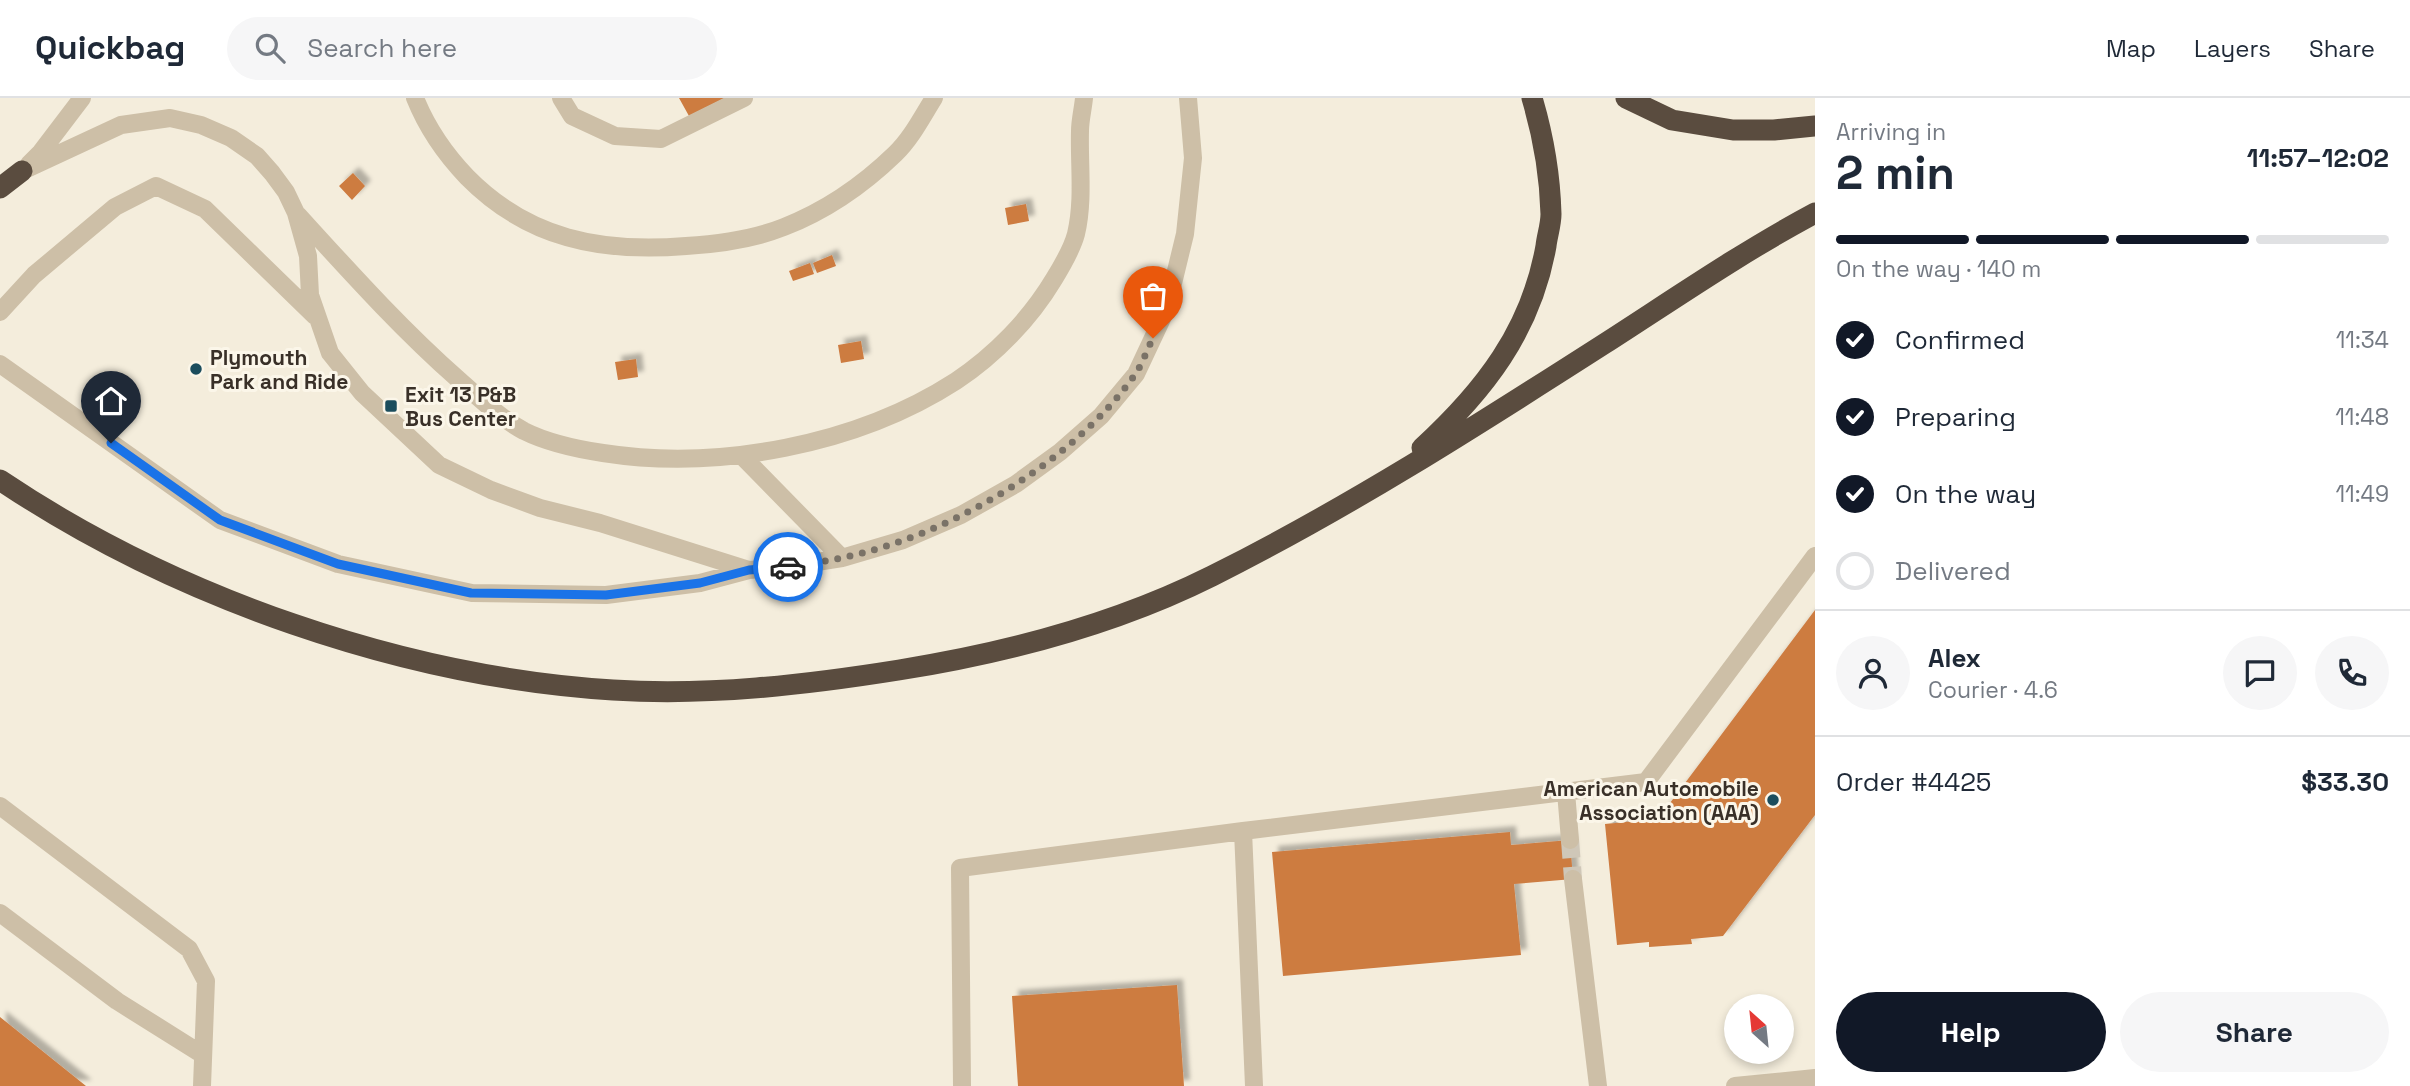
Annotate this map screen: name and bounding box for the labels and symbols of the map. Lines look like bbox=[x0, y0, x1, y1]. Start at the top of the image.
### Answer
pin bbox=[1123, 266, 1183, 338]
place label: Plymouth Park and Ride bbox=[210, 344, 348, 395]
marker: Plymouth Park and Ride bbox=[188, 361, 204, 377]
pin bbox=[81, 371, 141, 443]
place label: Exit 13 P&B Bus Center bbox=[405, 381, 516, 432]
marker: Exit 13 P&B Bus Center bbox=[383, 398, 399, 414]
courier bbox=[753, 532, 823, 602]
place label: American Automobile Association (AAA) bbox=[1543, 775, 1759, 826]
marker: American Automobile Association (AAA) bbox=[1765, 792, 1781, 808]
north arrow bbox=[1724, 994, 1794, 1064]

